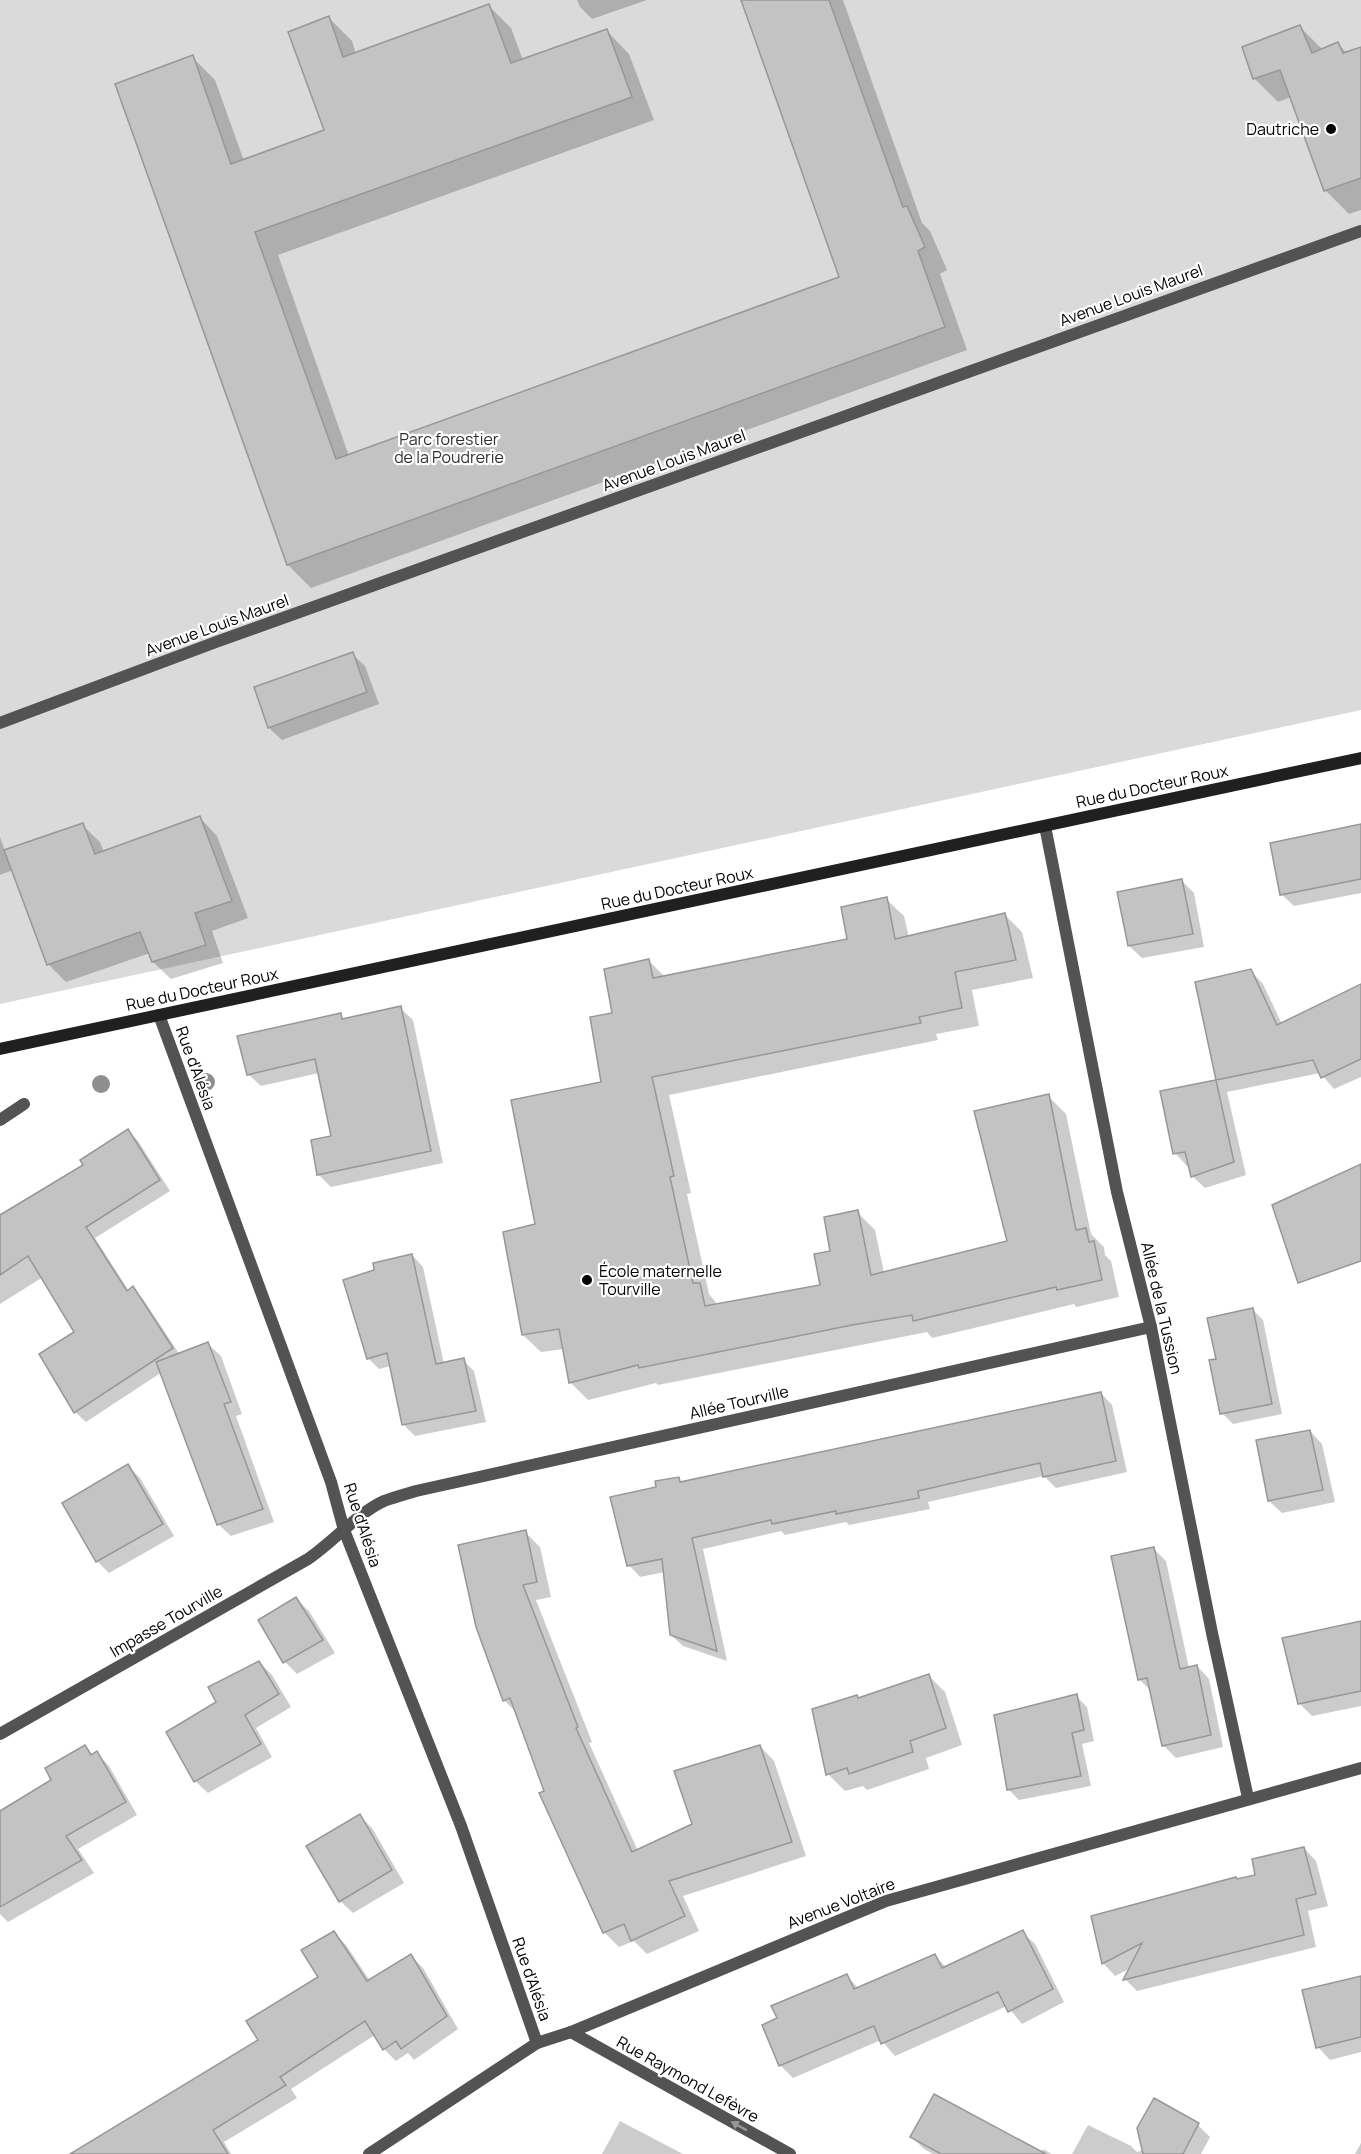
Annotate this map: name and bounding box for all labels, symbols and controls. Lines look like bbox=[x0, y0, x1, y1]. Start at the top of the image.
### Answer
place label: Dautriche bbox=[1246, 118, 1319, 140]
marker: Dautriche bbox=[1324, 122, 1338, 136]
street label: Avenue Louis Maurel bbox=[1056, 259, 1206, 331]
street label: Avenue Louis Maurel bbox=[599, 424, 749, 496]
park label: Parc forestier de la Poudrerie bbox=[394, 428, 504, 468]
street label: Avenue Louis Maurel bbox=[142, 589, 292, 661]
street label: Rue du Docteur Roux bbox=[1074, 759, 1231, 813]
street label: Rue du Docteur Roux bbox=[599, 861, 756, 915]
street label: Rue du Docteur Roux bbox=[124, 962, 281, 1016]
street label: Rue d'Alésia bbox=[171, 1023, 221, 1113]
street label: Allée de la Tussion bbox=[1136, 1240, 1188, 1376]
place label: École maternelle Tourville bbox=[599, 1260, 722, 1300]
marker: École maternelle Tourville bbox=[580, 1273, 594, 1287]
street label: Allée Tourville bbox=[687, 1380, 791, 1424]
street label: Rue d'Alésia bbox=[339, 1480, 387, 1570]
street label: Impasse Tourville bbox=[106, 1580, 226, 1662]
street label: Avenue Voltaire bbox=[784, 1872, 898, 1934]
street label: Rue d'Alésia bbox=[507, 1934, 557, 2024]
street label: Rue Raymond Lefèvre bbox=[613, 2031, 763, 2127]
one-way arrow bbox=[730, 2121, 747, 2131]

